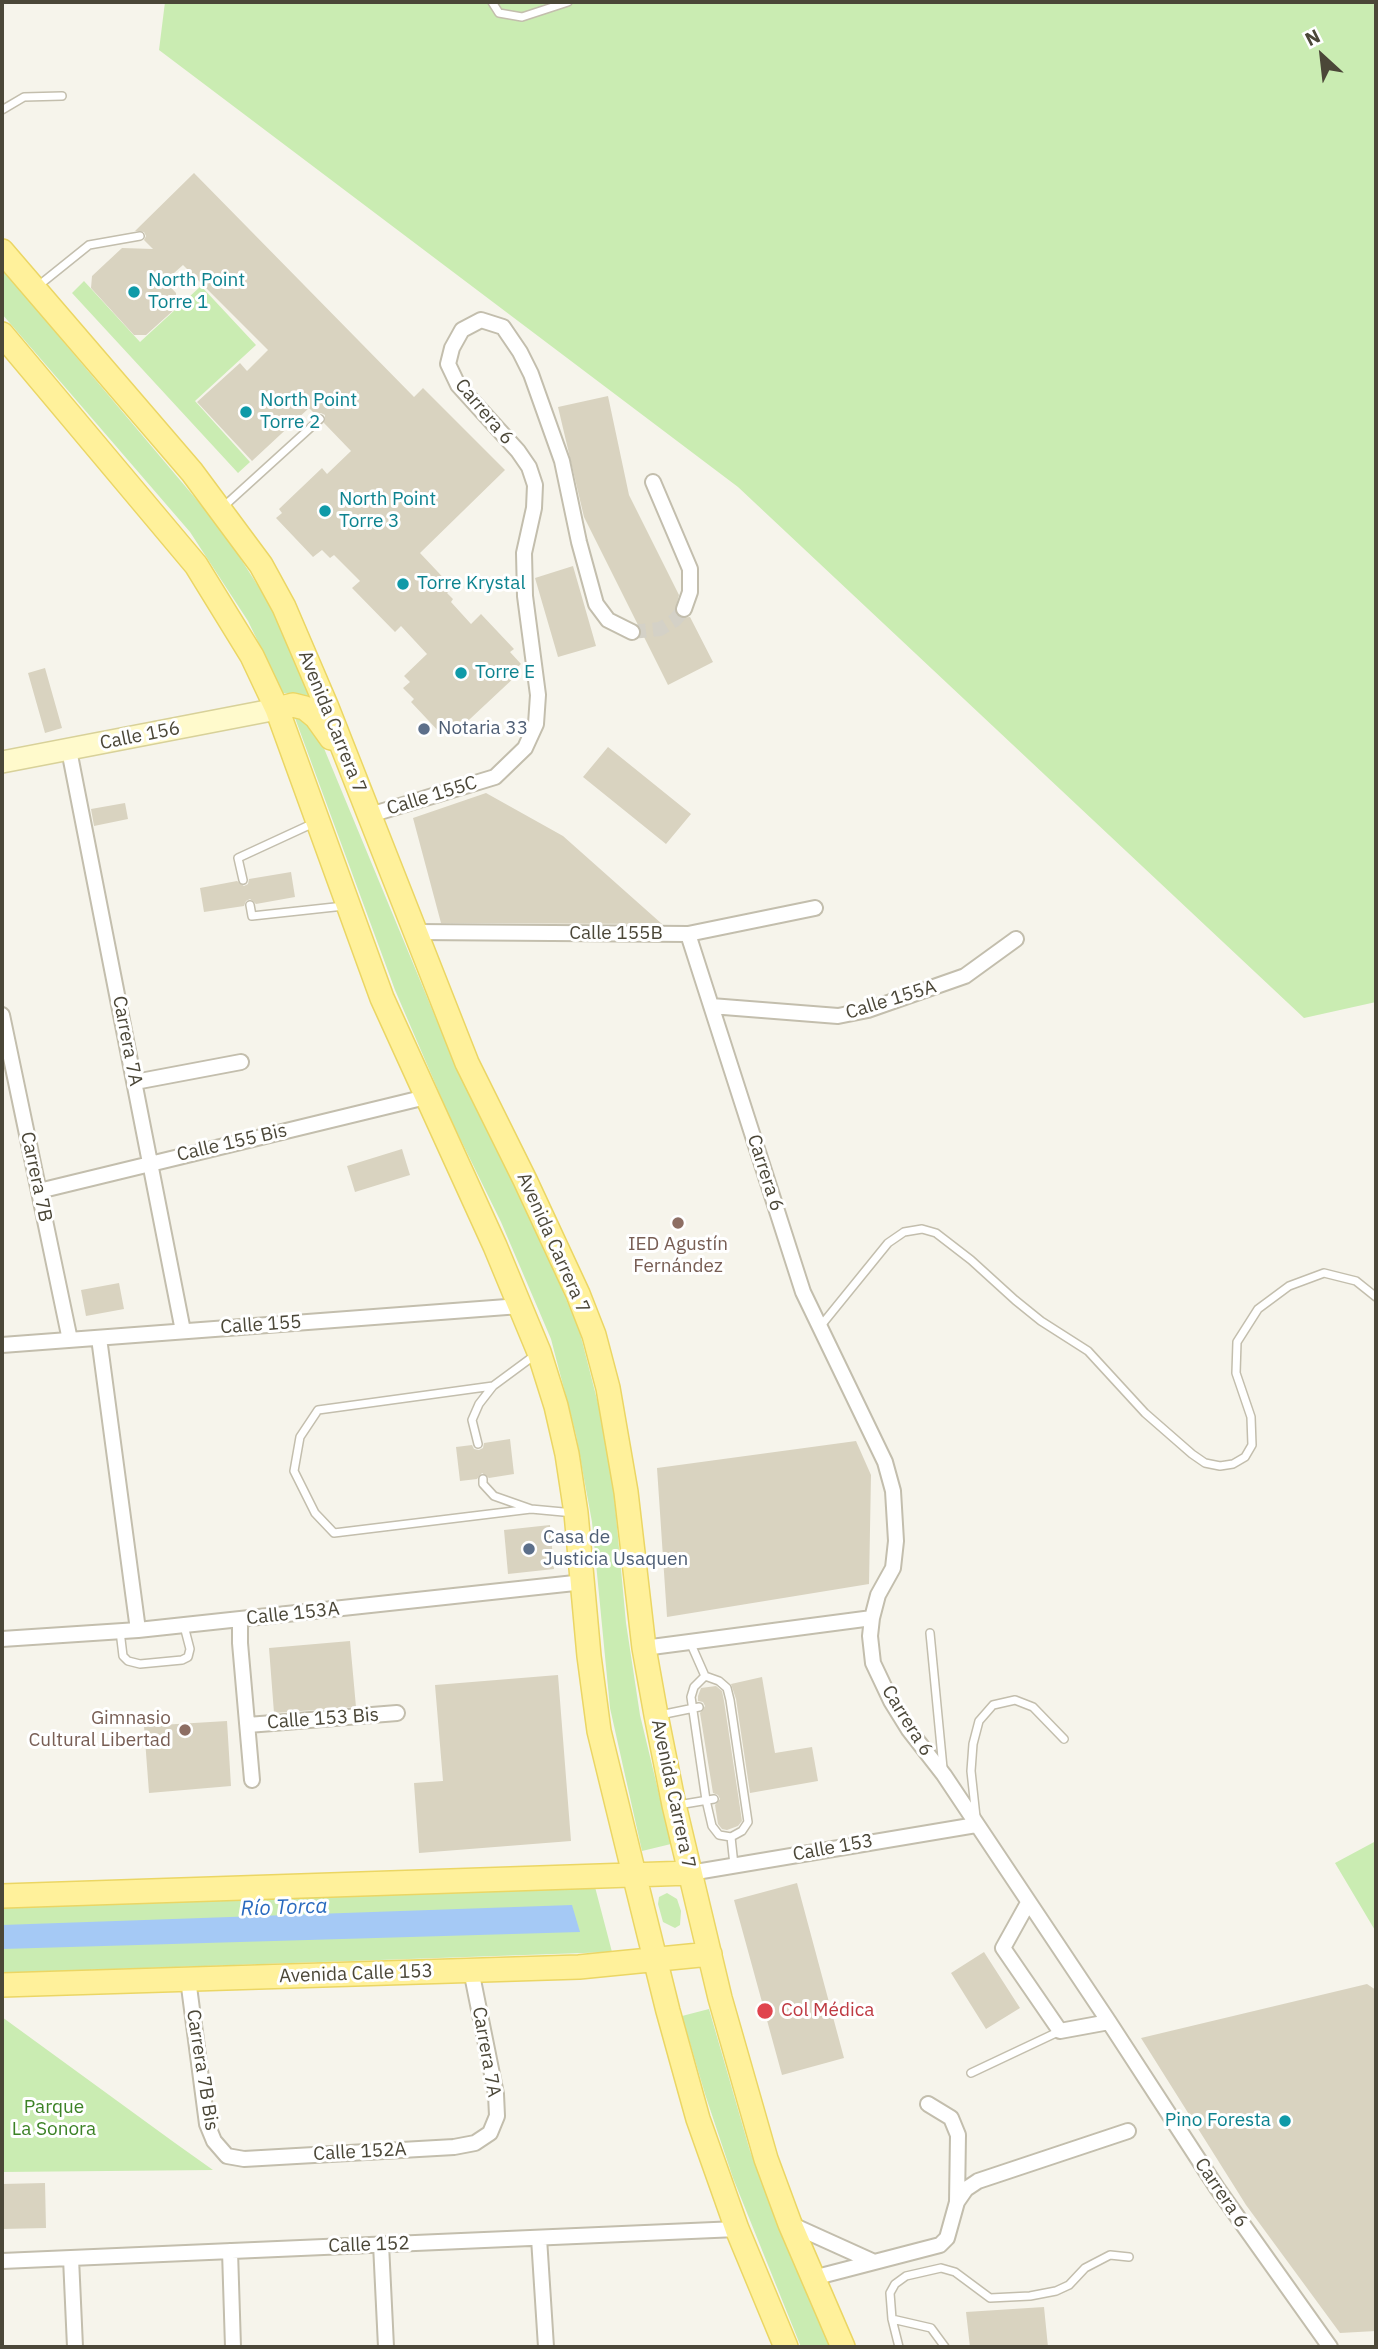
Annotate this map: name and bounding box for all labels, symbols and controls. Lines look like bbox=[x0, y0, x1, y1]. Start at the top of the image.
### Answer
north arrow bbox=[1287, 21, 1357, 91]
text: N bbox=[1301, 23, 1324, 51]
place label: North Point Torre 1 bbox=[148, 270, 245, 314]
marker: North Point Torre 1 bbox=[126, 284, 142, 300]
street label: Carrera 6 bbox=[450, 374, 518, 450]
place label: North Point Torre 2 bbox=[260, 390, 357, 434]
marker: North Point Torre 2 bbox=[238, 404, 254, 420]
place label: North Point Torre 3 bbox=[339, 489, 436, 533]
marker: North Point Torre 3 bbox=[317, 503, 333, 519]
place label: Torre Krystal bbox=[417, 573, 526, 595]
marker: Torre Krystal bbox=[395, 576, 411, 592]
street label: Avenida Carrera 7 bbox=[293, 647, 371, 797]
place label: Torre E bbox=[475, 662, 535, 684]
marker: Torre E bbox=[453, 665, 469, 681]
street label: Calle 156 bbox=[98, 717, 182, 755]
place label: Notaria 33 bbox=[438, 718, 528, 740]
marker: Notaria 33 bbox=[416, 721, 432, 737]
street label: Calle 155C bbox=[384, 771, 480, 821]
street label: Calle 155B bbox=[569, 923, 663, 945]
street label: Calle 155A bbox=[843, 975, 939, 1025]
street label: Carrera 7A bbox=[107, 994, 147, 1088]
street label: Calle 155 Bis bbox=[175, 1119, 289, 1167]
street label: Carrera 7B bbox=[15, 1130, 57, 1224]
street label: Carrera 6 bbox=[742, 1132, 788, 1214]
street label: Avenida Carrera 7 bbox=[512, 1169, 594, 1317]
marker: IED Agustín Fernández bbox=[670, 1215, 686, 1231]
place label: IED Agustín Fernández bbox=[628, 1234, 728, 1278]
street label: Calle 155 bbox=[220, 1311, 302, 1339]
place label: Casa de Justicia Usaquen bbox=[543, 1527, 688, 1571]
marker: Casa de Justicia Usaquen bbox=[521, 1541, 537, 1557]
street label: Calle 153A bbox=[245, 1598, 341, 1630]
street label: Carrera 6 bbox=[876, 1681, 938, 1761]
street label: Calle 153 Bis bbox=[266, 1704, 380, 1734]
place label: Gimnasio Cultural Libertad bbox=[29, 1708, 171, 1752]
street label: Avenida Carrera 7 bbox=[646, 1717, 700, 1871]
marker: Gimnasio Cultural Libertad bbox=[177, 1722, 193, 1738]
street label: Calle 153 bbox=[791, 1830, 875, 1866]
water label: Río Torca bbox=[240, 1894, 328, 1922]
street label: Avenida Calle 153 bbox=[279, 1960, 433, 1988]
place label: Col Médica bbox=[781, 2000, 874, 2022]
marker: Col Médica bbox=[755, 2001, 775, 2021]
street label: Carrera 7A bbox=[467, 2005, 505, 2099]
street label: Carrera 7B Bis bbox=[181, 2008, 223, 2132]
park label: Parque La Sonora bbox=[12, 2097, 96, 2141]
place label: Pino Foresta bbox=[1165, 2110, 1271, 2132]
marker: Pino Foresta bbox=[1277, 2113, 1293, 2129]
street label: Calle 152A bbox=[313, 2138, 407, 2166]
street label: Carrera 6 bbox=[1189, 2154, 1253, 2232]
street label: Calle 152 bbox=[328, 2232, 410, 2258]

